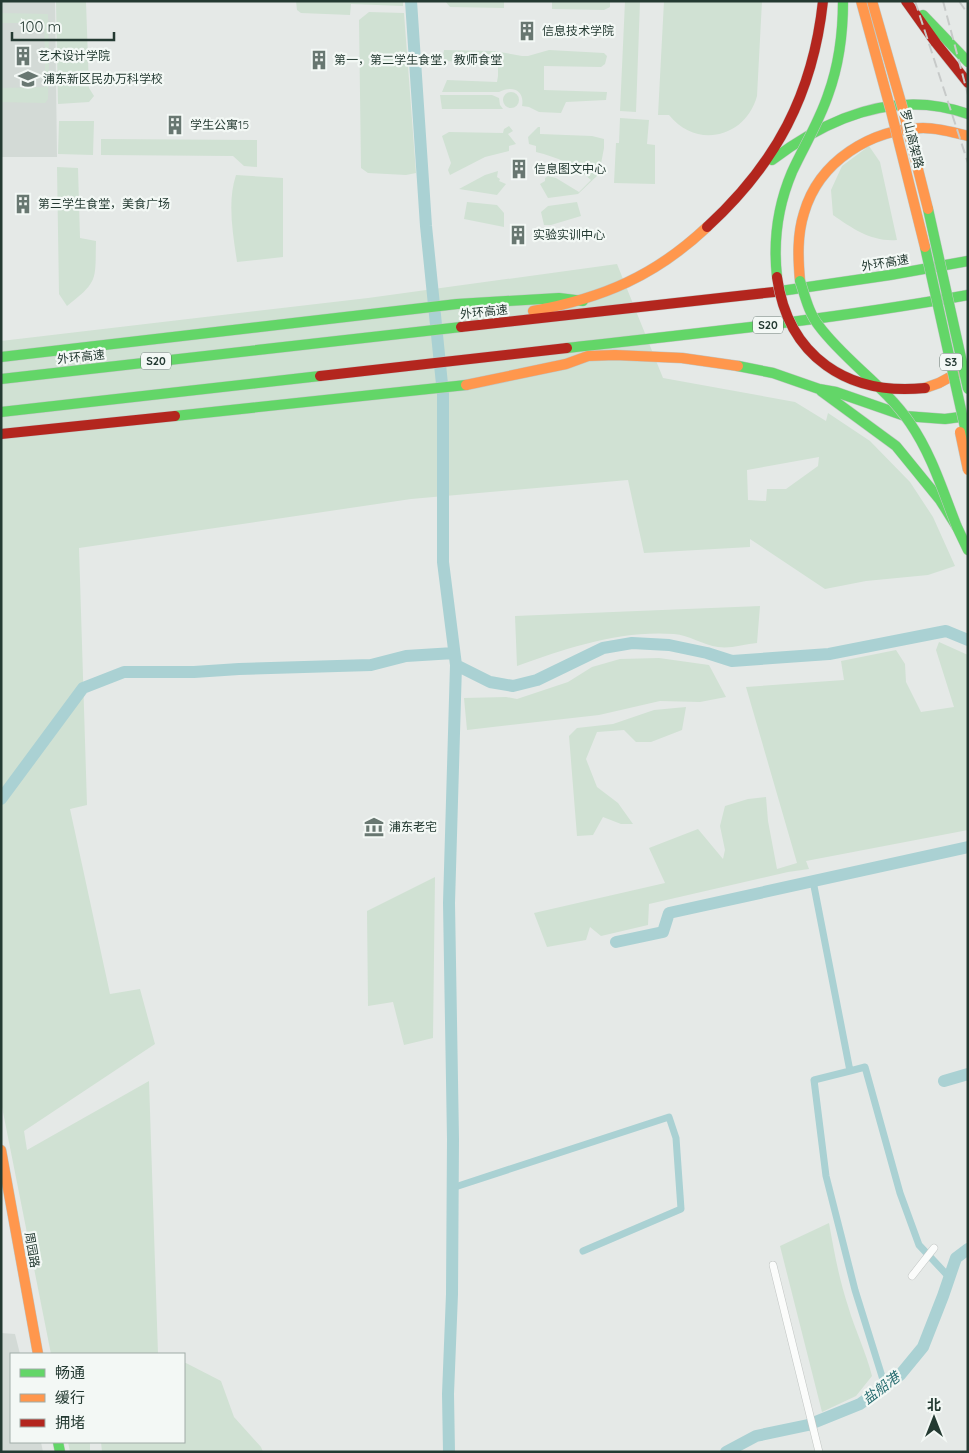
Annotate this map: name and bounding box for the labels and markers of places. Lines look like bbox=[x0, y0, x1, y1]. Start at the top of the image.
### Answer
building icon: 信息技术学院 bbox=[516, 20, 538, 42]
place label: 信息技术学院 bbox=[542, 23, 614, 38]
building icon: 艺术设计学院 bbox=[12, 45, 34, 67]
place label: 艺术设计学院 bbox=[38, 48, 110, 63]
building icon: 第一，第二学生食堂，教师食堂 bbox=[308, 49, 330, 71]
place label: 第一，第二学生食堂，教师食堂 bbox=[334, 52, 502, 67]
school or university icon: 浦东新区民办万科学校 bbox=[17, 68, 39, 90]
place label: 浦东新区民办万科学校 bbox=[43, 71, 163, 86]
building icon: 学生公寓15 bbox=[164, 114, 186, 136]
place label: 学生公寓15 bbox=[190, 117, 249, 132]
building icon: 信息图文中心 bbox=[508, 158, 530, 180]
place label: 信息图文中心 bbox=[534, 161, 606, 176]
building icon: 第三学生食堂，美食广场 bbox=[12, 193, 34, 215]
place label: 第三学生食堂，美食广场 bbox=[38, 196, 170, 211]
building icon: 实验实训中心 bbox=[507, 224, 529, 246]
place label: 实验实训中心 bbox=[533, 227, 605, 242]
museum icon: 浦东老宅 bbox=[363, 816, 385, 838]
place label: 浦东老宅 bbox=[389, 819, 437, 834]

